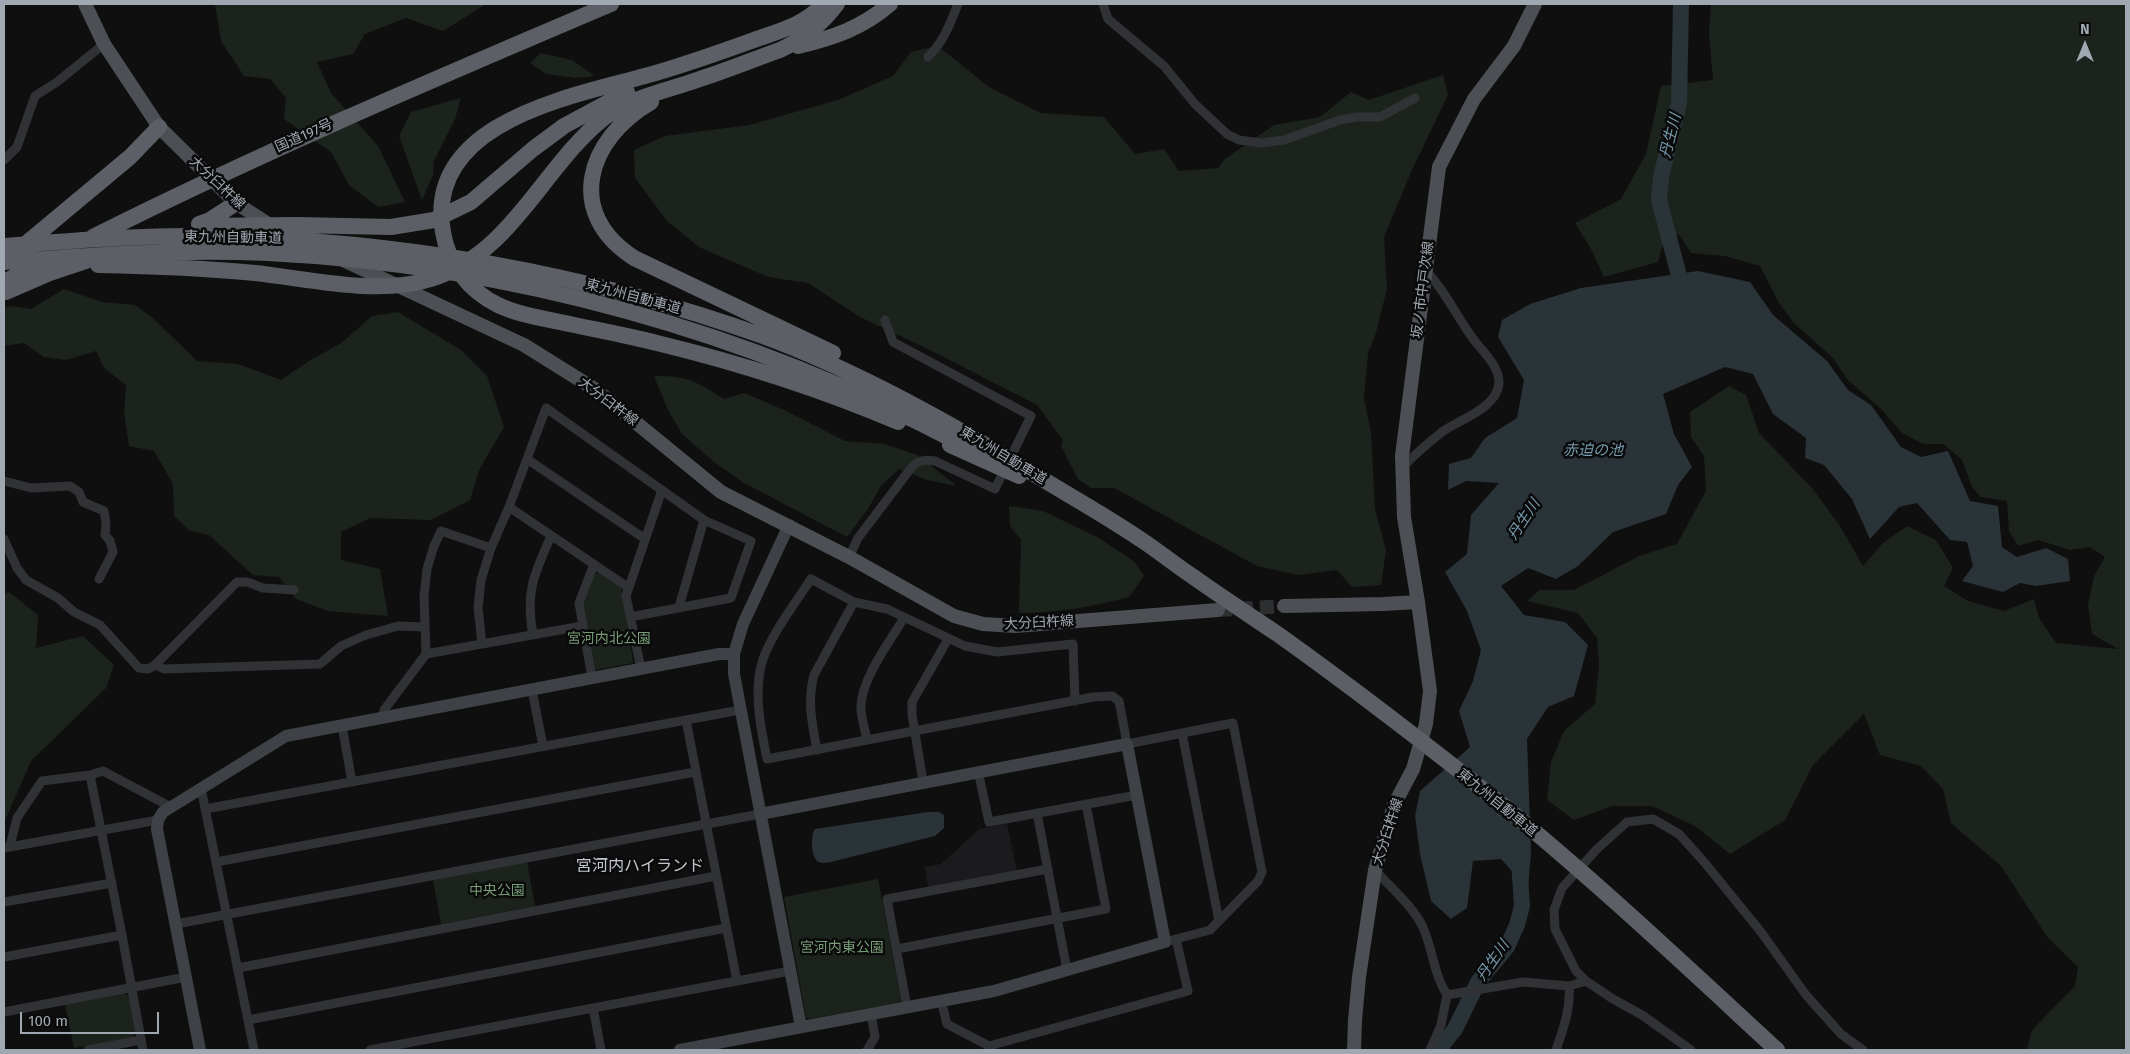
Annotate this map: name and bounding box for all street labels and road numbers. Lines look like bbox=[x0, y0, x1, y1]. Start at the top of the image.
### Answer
street label: 国道197号 bbox=[273, 116, 335, 156]
street label: 大分臼杵線 bbox=[186, 153, 248, 213]
street label: 東九州自動車道 bbox=[184, 229, 282, 247]
street label: 坂ノ市中戸次線 bbox=[1409, 240, 1437, 340]
street label: 東九州自動車道 bbox=[583, 276, 683, 318]
street label: 大分臼杵線 bbox=[575, 374, 641, 430]
street label: 東九州自動車道 bbox=[957, 424, 1049, 488]
street label: 大分臼杵線 bbox=[1004, 613, 1074, 633]
street label: 東九州自動車道 bbox=[1454, 766, 1540, 840]
street label: 大分臼杵線 bbox=[1369, 796, 1407, 868]

